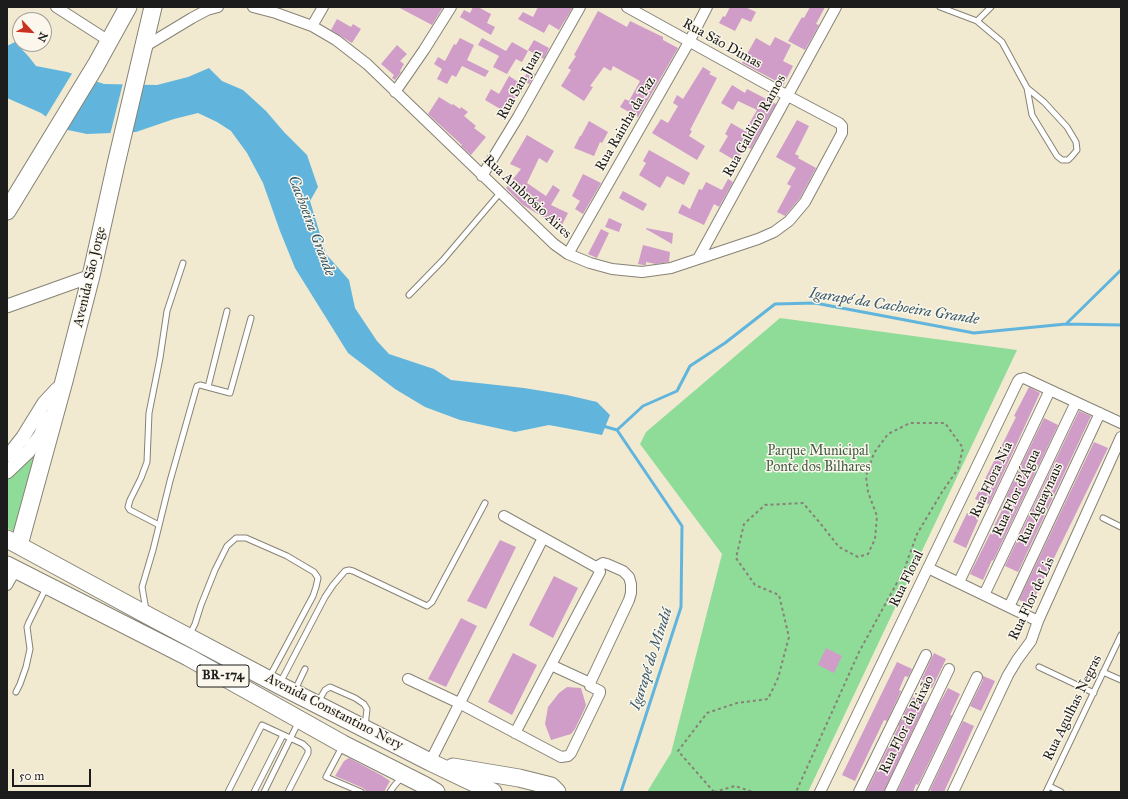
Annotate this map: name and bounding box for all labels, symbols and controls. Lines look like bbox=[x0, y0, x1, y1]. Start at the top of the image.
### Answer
north arrow bbox=[12, 12, 52, 52]
street label: Rua São Dimas bbox=[679, 15, 765, 73]
text: N bbox=[34, 30, 50, 44]
street label: Rua San Juan bbox=[494, 47, 546, 123]
street label: Rua Galdino Ramos bbox=[720, 72, 790, 180]
street label: Rua Rainha da Paz bbox=[592, 74, 660, 174]
street label: Rua Ambrósio Aires bbox=[479, 152, 575, 242]
water label: Cachoeira Grande bbox=[284, 173, 338, 279]
street label: Avenida São Jorge bbox=[70, 225, 110, 329]
water label: Igarapé da Cachoeira Grande bbox=[808, 285, 980, 329]
street label: Rua Flora Nia bbox=[967, 439, 1017, 521]
park label: Parque Municipal Ponte dos Bilhares bbox=[765, 444, 871, 476]
street label: Rua Flor d'Água bbox=[990, 447, 1044, 539]
street label: Rua Aguaynaus bbox=[1015, 461, 1067, 547]
street label: Rua Floral bbox=[886, 548, 928, 610]
street label: Rua Flor de Lis bbox=[1005, 555, 1059, 643]
water label: Igarapé do Mindú bbox=[627, 606, 677, 712]
street label: Rua Agulhas Negras bbox=[1040, 652, 1106, 764]
road number: BR-174 bbox=[197, 665, 249, 687]
street label: Avenida Constantino Nery bbox=[262, 670, 406, 754]
street label: Rua Flor da Paixão bbox=[876, 673, 938, 777]
scale bar bbox=[14, 761, 93, 787]
text: 50 m bbox=[19, 769, 44, 783]

